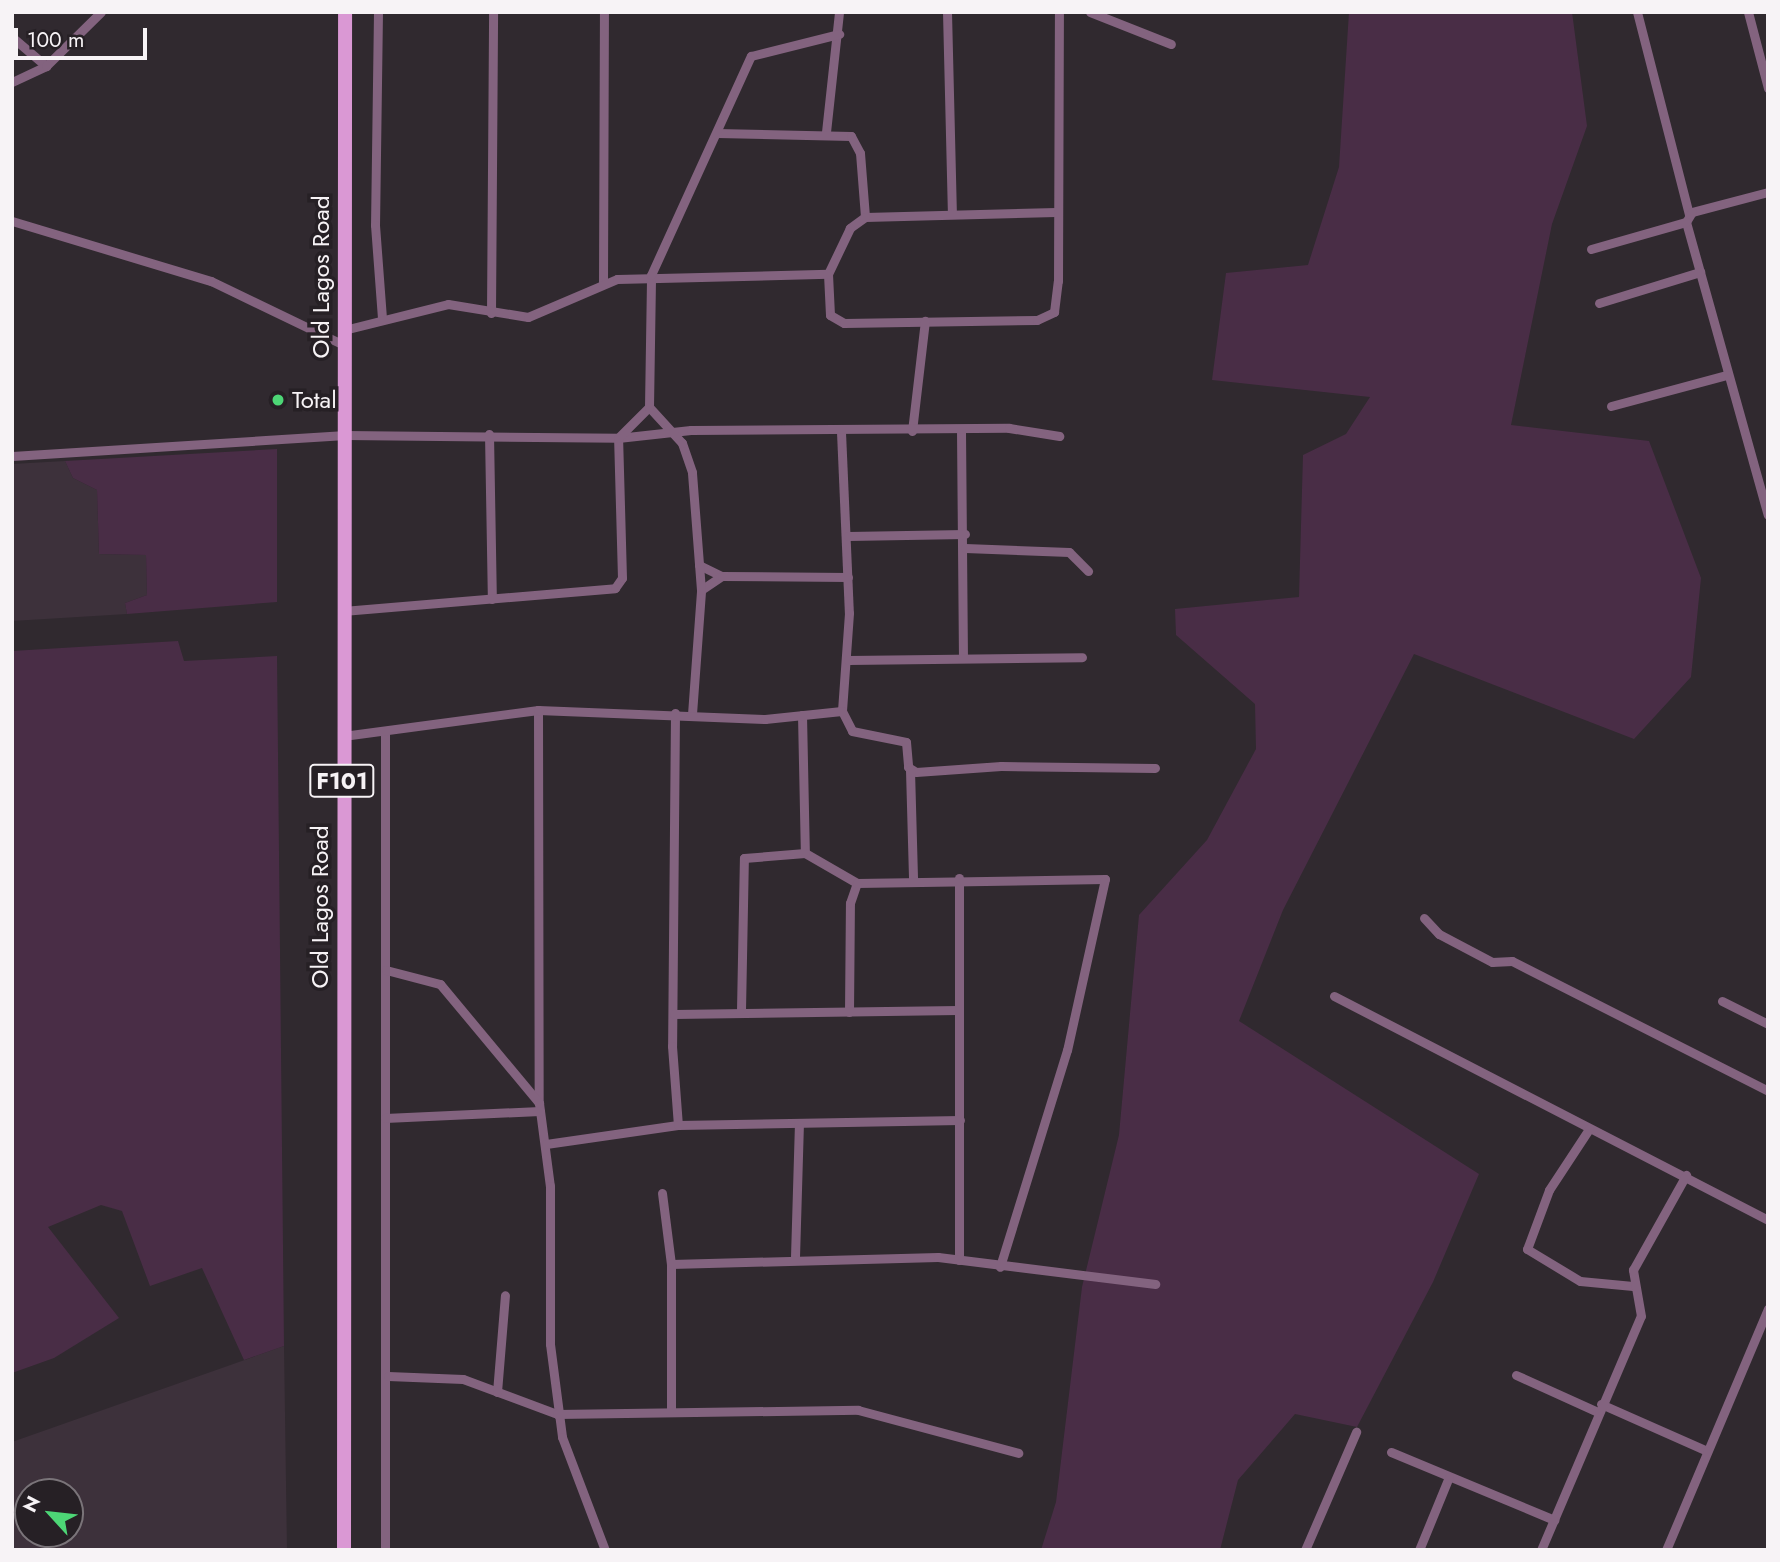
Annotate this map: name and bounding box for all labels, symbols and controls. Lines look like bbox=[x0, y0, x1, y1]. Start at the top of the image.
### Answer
scale bar bbox=[18, 14, 150, 58]
text: 100 m bbox=[27, 25, 84, 55]
street label: Old Lagos Road bbox=[307, 195, 335, 359]
place label: Total bbox=[292, 386, 337, 414]
marker: Total bbox=[270, 392, 286, 408]
road number: F101 bbox=[309, 762, 375, 800]
street label: Old Lagos Road bbox=[306, 825, 334, 989]
north arrow bbox=[14, 1478, 84, 1548]
text: N bbox=[16, 1491, 47, 1517]

